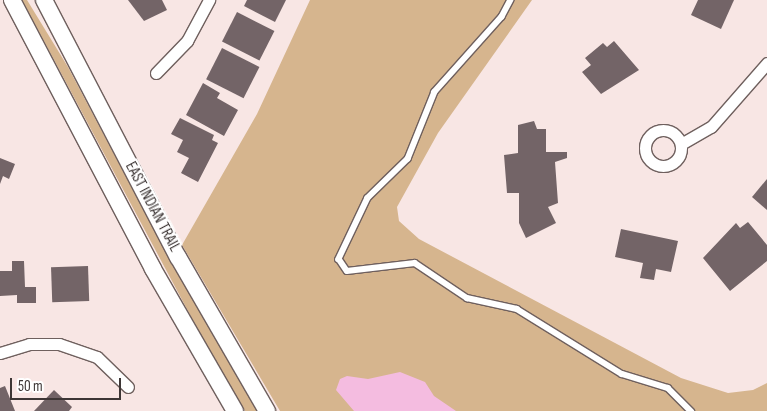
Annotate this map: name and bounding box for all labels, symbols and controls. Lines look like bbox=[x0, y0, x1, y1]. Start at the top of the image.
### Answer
street label: EAST INDIAN TRAIL bbox=[120, 159, 184, 255]
scale bar bbox=[12, 368, 124, 400]
text: 50 m bbox=[18, 377, 43, 396]

